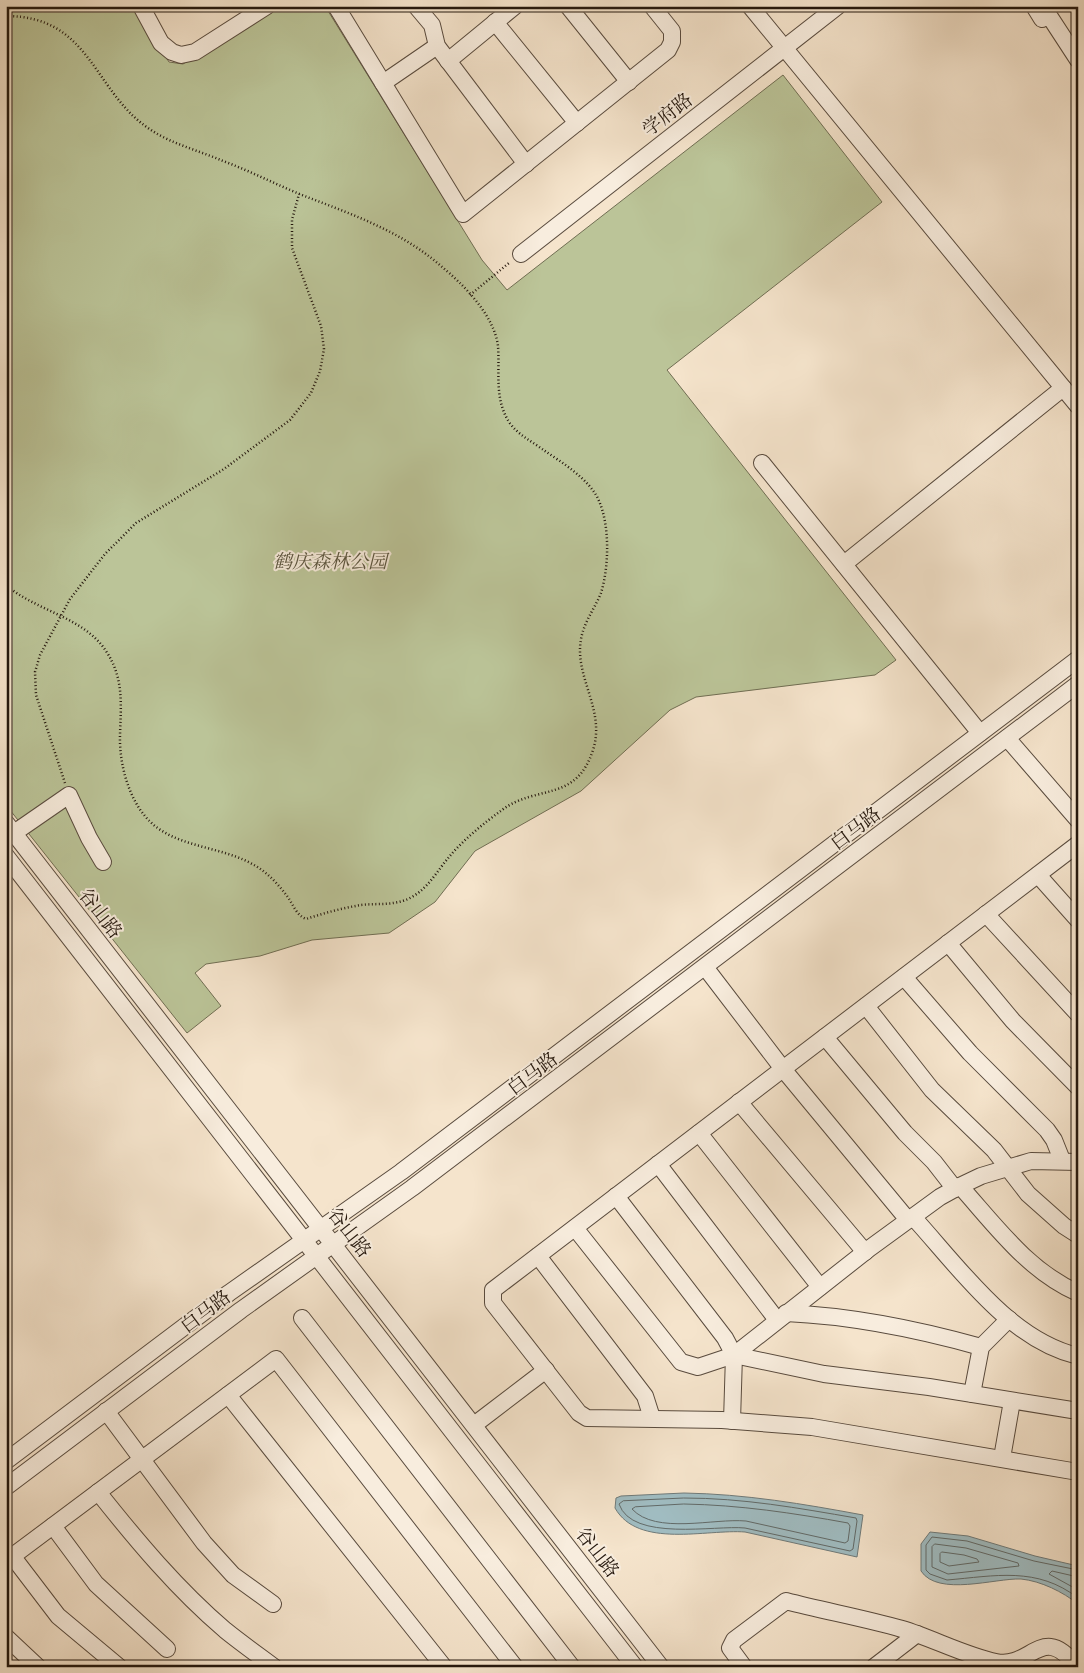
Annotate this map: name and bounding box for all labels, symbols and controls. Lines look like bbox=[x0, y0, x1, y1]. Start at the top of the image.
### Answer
street label: 学府路 bbox=[637, 87, 697, 142]
park label: 鹤庆森林公园 bbox=[273, 549, 390, 574]
street label: 白马路 bbox=[825, 801, 886, 856]
street label: 谷山路 bbox=[73, 883, 128, 943]
street label: 白马路 bbox=[502, 1046, 563, 1101]
street label: 谷山路 bbox=[322, 1202, 377, 1262]
street label: 白马路 bbox=[175, 1284, 236, 1339]
street label: 谷山路 bbox=[570, 1522, 625, 1582]

